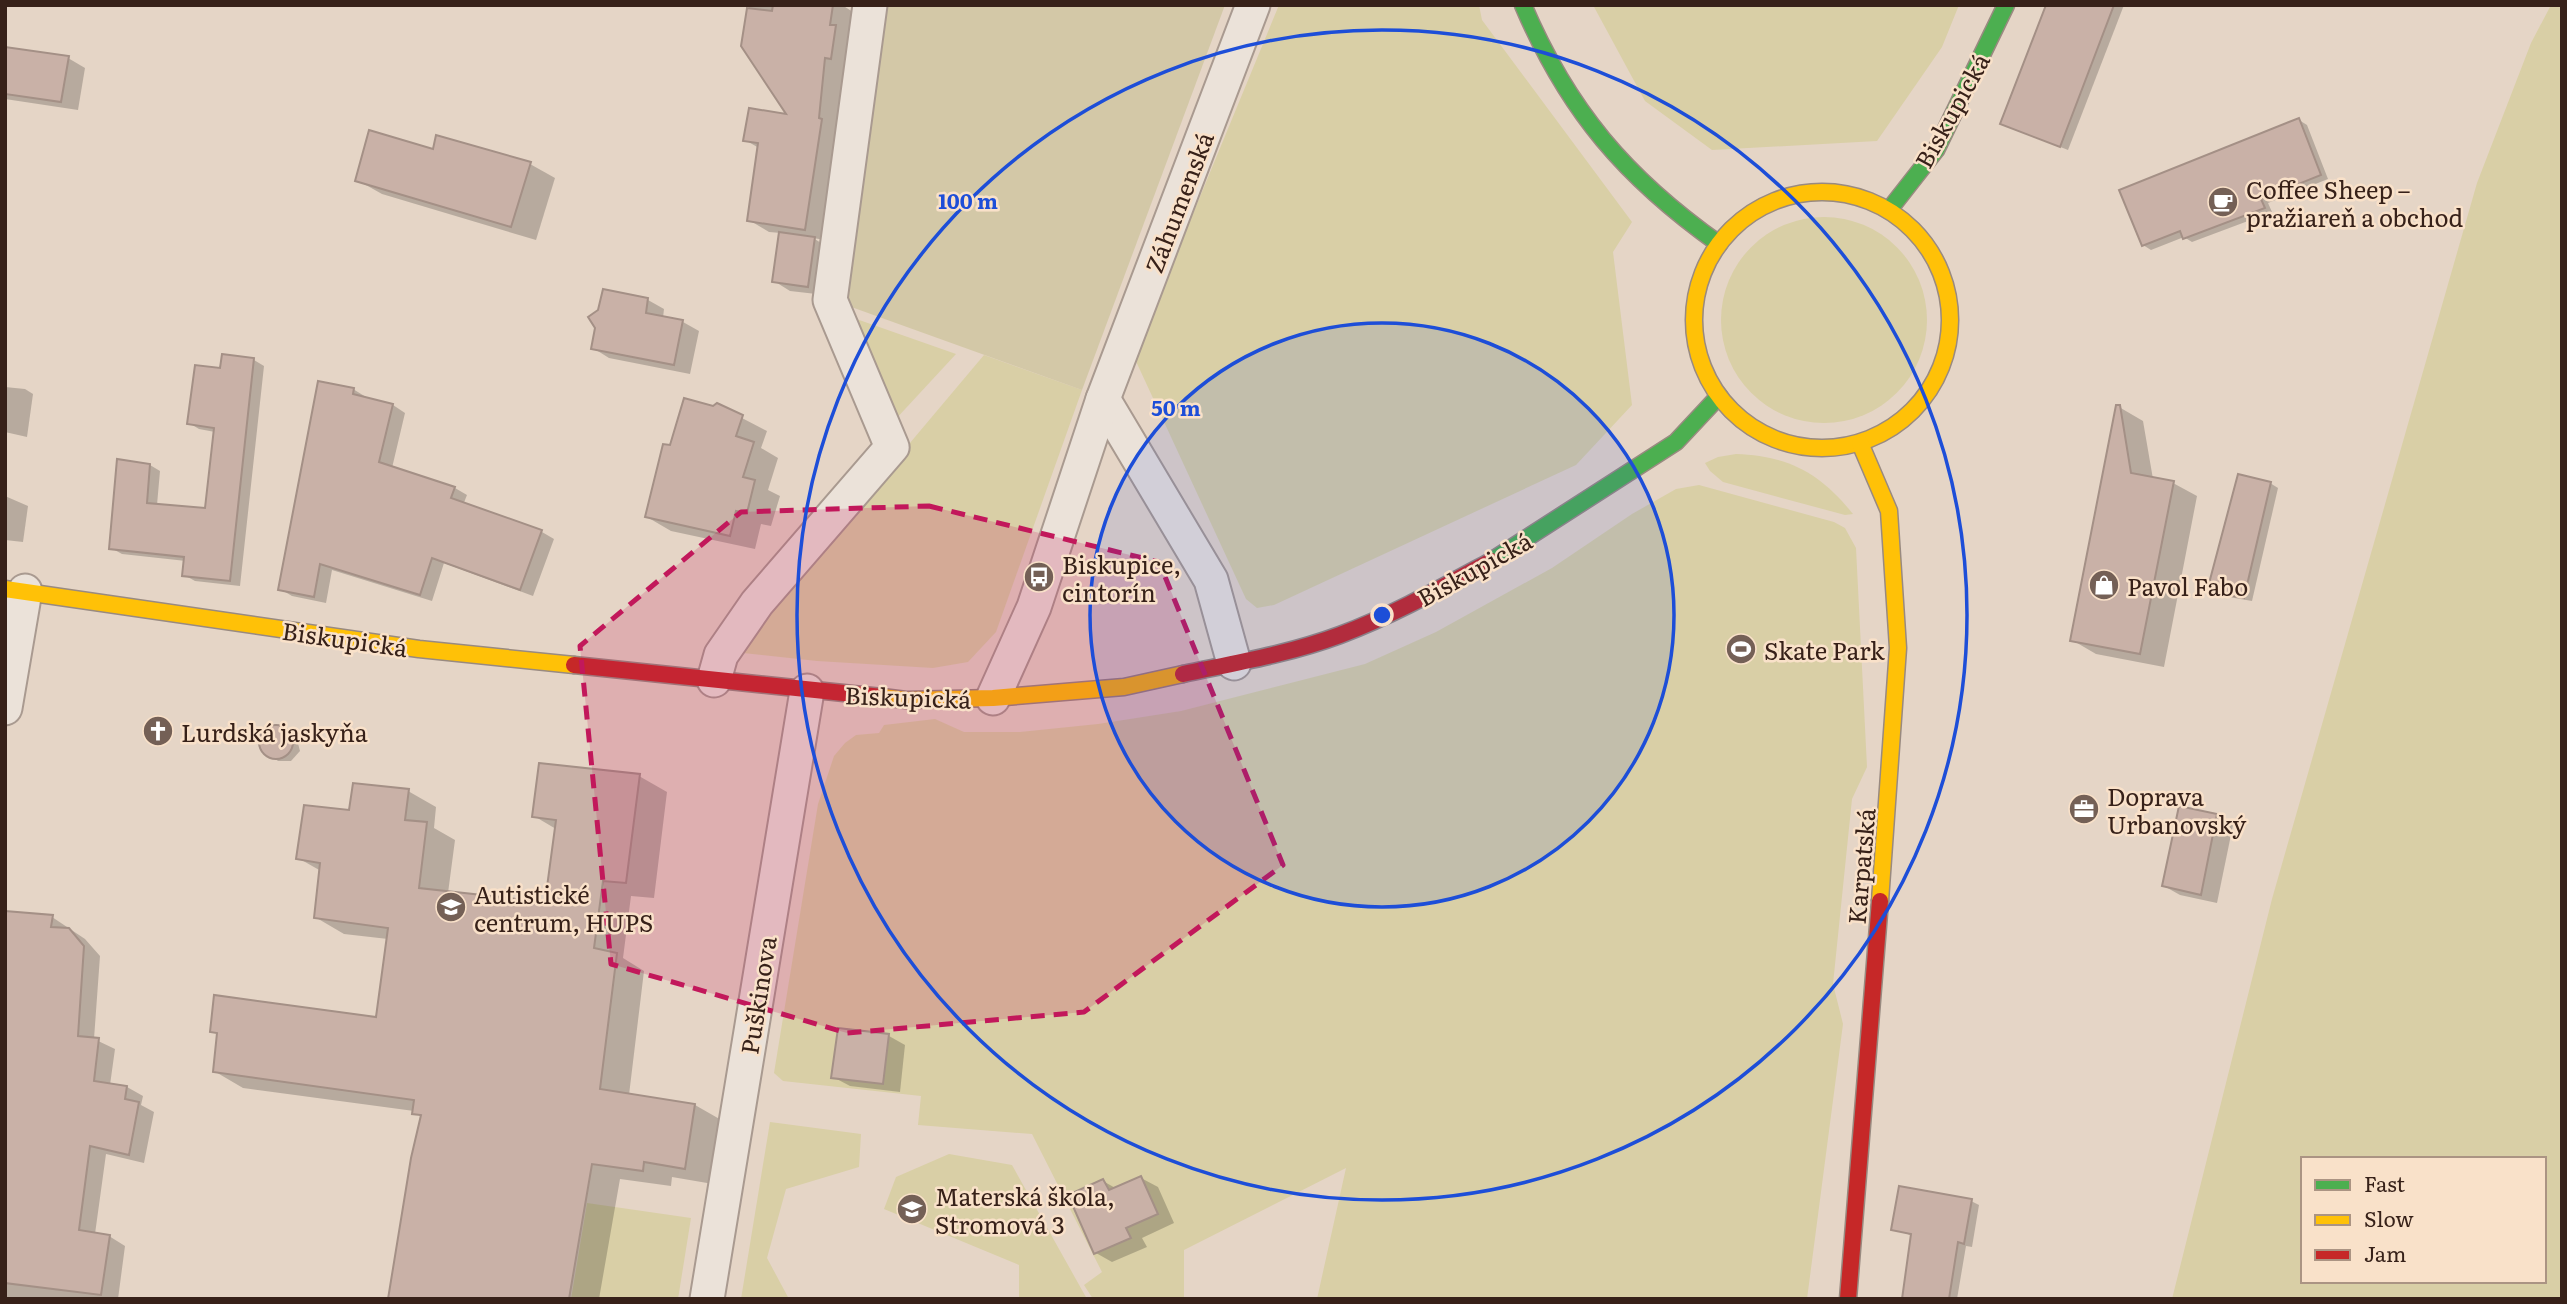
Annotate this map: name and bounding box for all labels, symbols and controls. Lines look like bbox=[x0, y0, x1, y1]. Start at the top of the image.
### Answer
street label: Biskupická bbox=[1905, 46, 1997, 174]
street label: Záhumenská bbox=[1135, 126, 1221, 278]
place label: Coffee Sheep – pražiareň a obchod bbox=[2246, 171, 2463, 234]
text: 100 m bbox=[938, 184, 998, 215]
cafe icon: Coffee Sheep – pražiareň a obchod bbox=[2206, 185, 2240, 219]
text: 50 m bbox=[1151, 391, 1201, 422]
street label: Biskupická bbox=[1410, 522, 1538, 614]
place label: Biskupice, cintorín bbox=[1062, 546, 1181, 609]
bus stop icon: Biskupice, cintorín bbox=[1022, 560, 1056, 594]
shop icon: Pavol Fabo bbox=[2087, 568, 2121, 602]
place label: Pavol Fabo bbox=[2127, 568, 2248, 603]
centre of rings bbox=[1370, 603, 1394, 627]
street label: Biskupická bbox=[280, 612, 410, 664]
sports icon: Skate Park bbox=[1724, 632, 1758, 666]
place label: Skate Park bbox=[1764, 632, 1885, 667]
street label: Biskupická bbox=[844, 676, 972, 716]
church icon: Lurdská jaskyňa bbox=[141, 714, 175, 748]
place label: Lurdská jaskyňa bbox=[181, 714, 368, 749]
place label: Doprava Urbanovský bbox=[2107, 778, 2246, 841]
office icon: Doprava Urbanovský bbox=[2067, 792, 2101, 826]
street label: Karpatská bbox=[1837, 806, 1883, 926]
place label: Autistické centrum, HUPS bbox=[474, 876, 653, 939]
school or university icon: Autistické centrum, HUPS bbox=[434, 890, 468, 924]
street label: Puškinova bbox=[730, 933, 784, 1057]
legend bbox=[2301, 1157, 2546, 1283]
text: Fast bbox=[2364, 1167, 2405, 1198]
place label: Materská škola, Stromová 3 bbox=[935, 1178, 1115, 1241]
school or university icon: Materská škola, Stromová 3 bbox=[895, 1192, 929, 1226]
text: Slow bbox=[2364, 1202, 2414, 1233]
text: Jam bbox=[2364, 1237, 2406, 1268]

